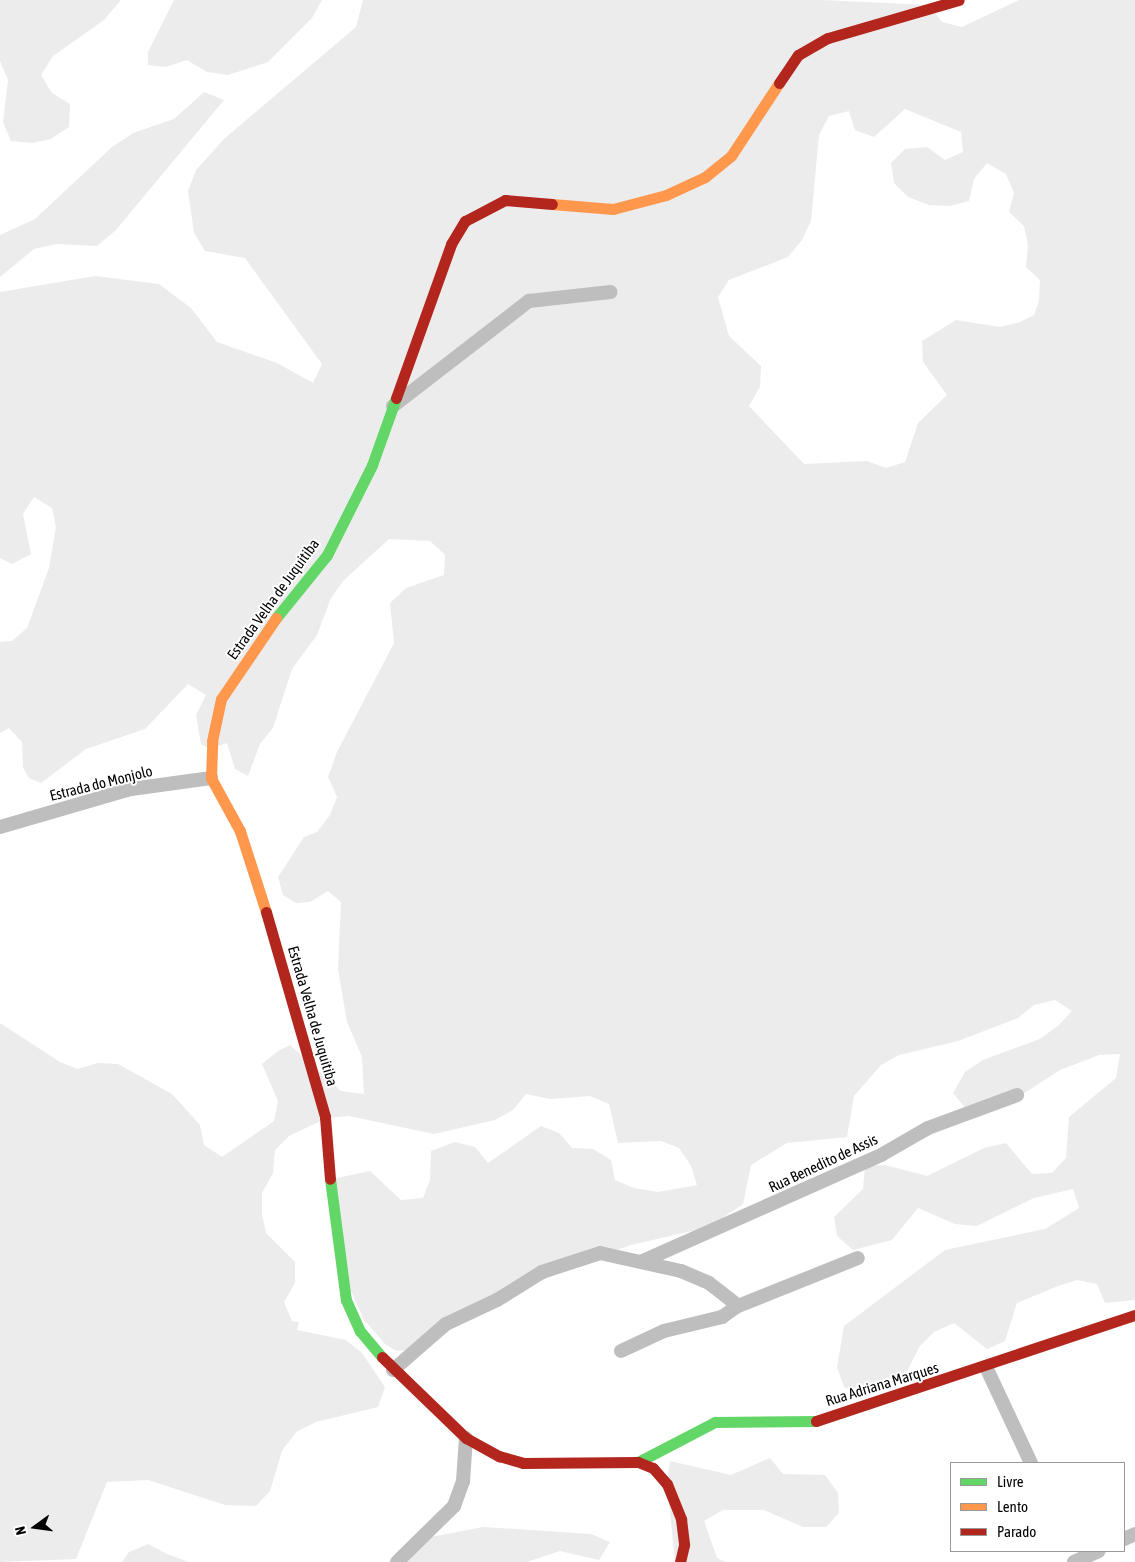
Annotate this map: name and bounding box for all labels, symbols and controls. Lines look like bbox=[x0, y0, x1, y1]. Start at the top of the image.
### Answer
street label: Estrada Velha de Juquitiba bbox=[223, 535, 323, 663]
street label: Estrada do Monjolo bbox=[48, 762, 154, 804]
street label: Estrada Velha de Juquitiba bbox=[284, 944, 342, 1088]
street label: Rua Benedito de Assis bbox=[766, 1130, 880, 1196]
street label: Rua Adriana Marques bbox=[823, 1358, 941, 1410]
legend bbox=[950, 1462, 1125, 1552]
text: Livre bbox=[997, 1473, 1024, 1490]
text: Lento bbox=[997, 1498, 1028, 1515]
north arrow bbox=[10, 1502, 60, 1552]
text: Parado bbox=[997, 1523, 1036, 1540]
text: N bbox=[12, 1525, 29, 1537]

